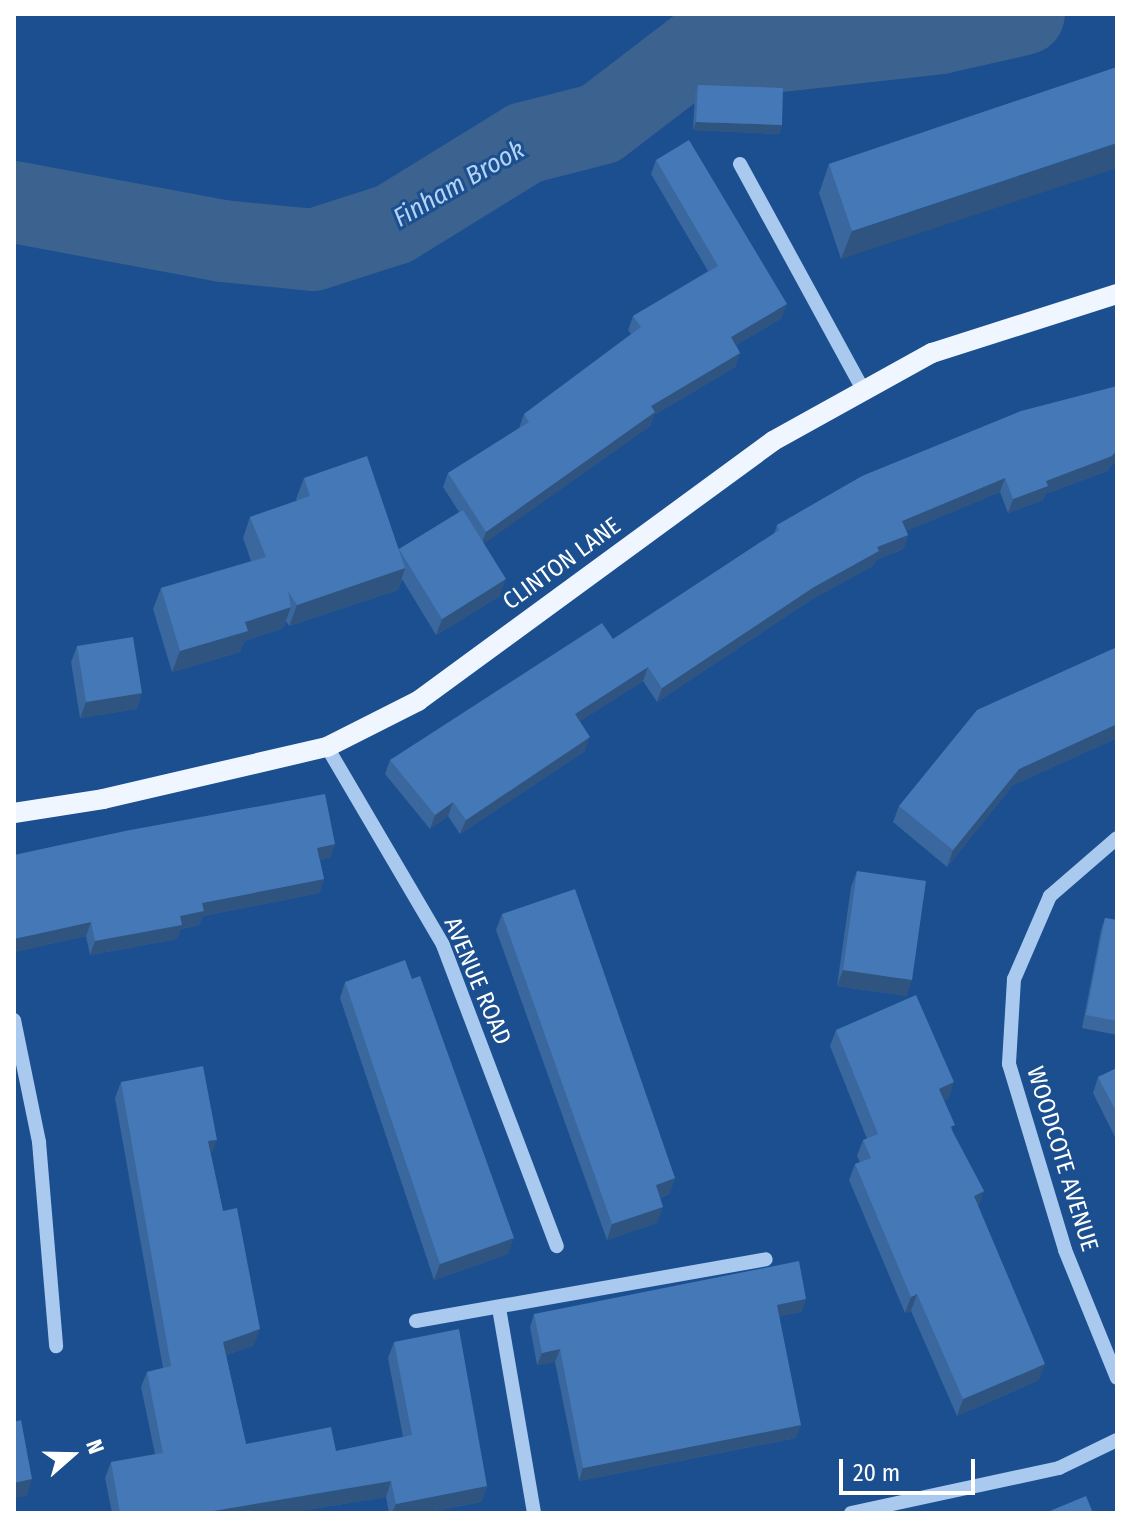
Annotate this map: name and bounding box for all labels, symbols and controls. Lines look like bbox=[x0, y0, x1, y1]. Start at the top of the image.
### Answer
water label: Finham Brook bbox=[388, 134, 530, 234]
street label: CLINTON LANE bbox=[498, 512, 626, 616]
street label: AVENUE ROAD bbox=[437, 913, 517, 1049]
street label: WOODCOTE AVENUE bbox=[1020, 1063, 1104, 1255]
north arrow bbox=[32, 1415, 112, 1495]
text: N bbox=[80, 1436, 110, 1457]
scale bar bbox=[843, 1443, 979, 1493]
text: 20 m bbox=[853, 1459, 900, 1487]

